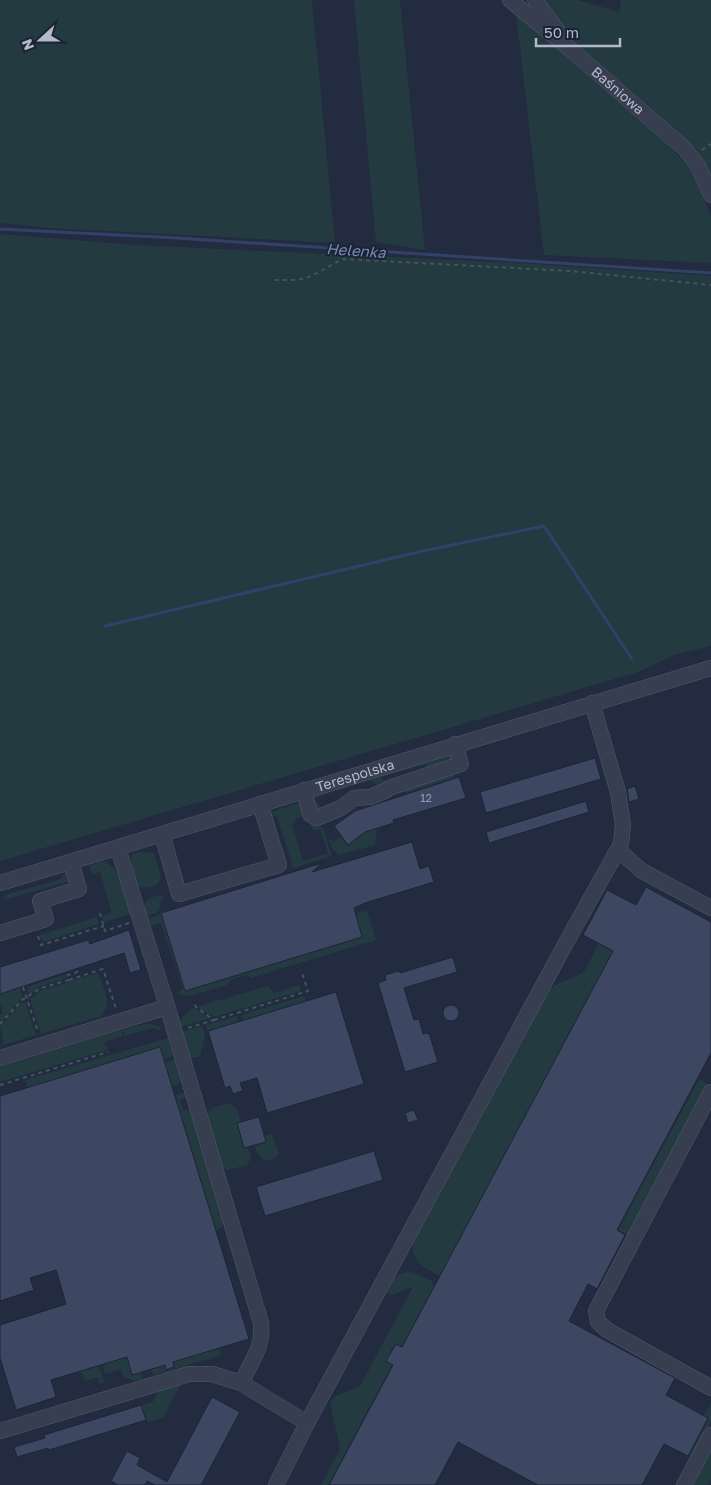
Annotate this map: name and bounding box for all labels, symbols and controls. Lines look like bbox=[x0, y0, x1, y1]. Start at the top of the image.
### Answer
north arrow bbox=[15, 15, 65, 65]
scale bar bbox=[536, 15, 620, 47]
text: 50 m bbox=[544, 23, 579, 41]
text: N bbox=[18, 37, 37, 53]
street label: Baśniowa bbox=[588, 63, 648, 118]
water label: Helenka bbox=[326, 239, 387, 261]
street label: Terespolska bbox=[314, 755, 396, 795]
house number: 12 bbox=[420, 791, 432, 804]

